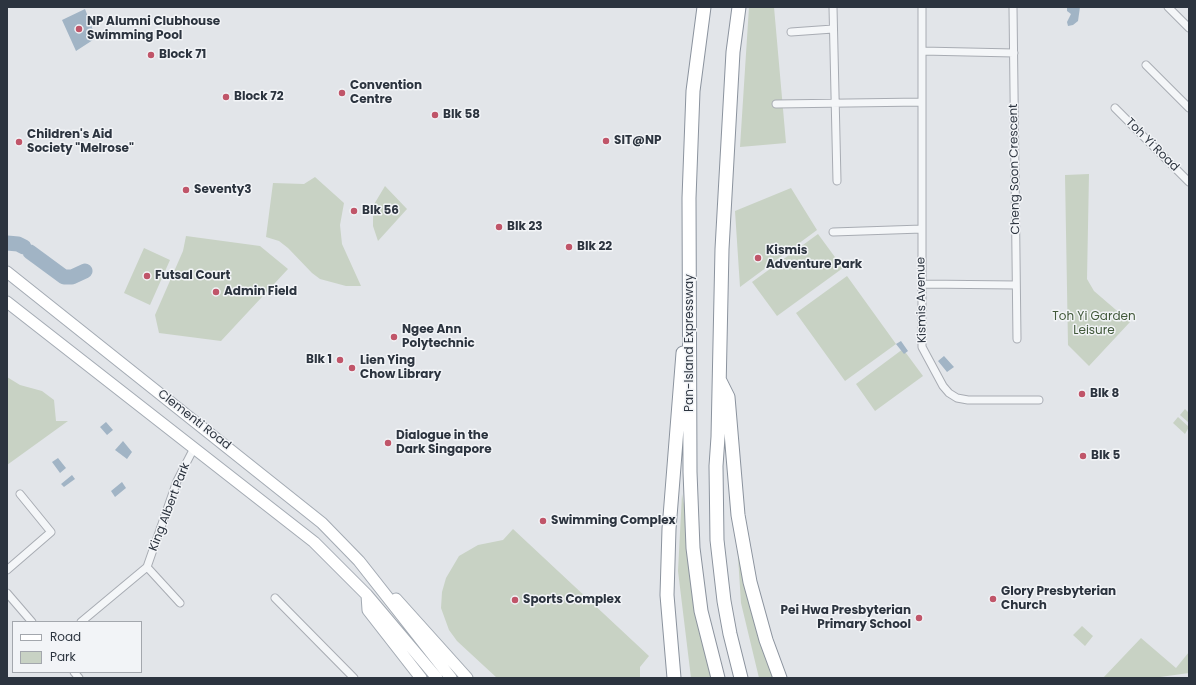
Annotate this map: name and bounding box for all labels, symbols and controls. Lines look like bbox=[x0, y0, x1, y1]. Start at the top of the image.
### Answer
place label: NP Alumni Clubhouse Swimming Pool bbox=[87, 15, 220, 43]
marker: NP Alumni Clubhouse Swimming Pool bbox=[74, 24, 84, 34]
place label: Block 71 bbox=[159, 48, 206, 62]
marker: Block 71 bbox=[146, 50, 156, 60]
place label: Convention Centre bbox=[350, 79, 422, 107]
marker: Convention Centre bbox=[337, 88, 347, 98]
place label: Block 72 bbox=[234, 90, 284, 104]
marker: Block 72 bbox=[221, 92, 231, 102]
street label: Cheng Soon Crescent bbox=[1007, 103, 1023, 235]
place label: Blk 58 bbox=[443, 108, 480, 122]
marker: Blk 58 bbox=[430, 110, 440, 120]
street label: Toh Yi Road bbox=[1122, 115, 1182, 175]
place label: Children's Aid Society "Melrose" bbox=[27, 128, 134, 156]
place label: SIT@NP bbox=[614, 134, 661, 148]
marker: SIT@NP bbox=[601, 136, 611, 146]
marker: Children's Aid Society "Melrose" bbox=[14, 137, 24, 147]
place label: Seventy3 bbox=[194, 183, 251, 197]
marker: Seventy3 bbox=[181, 185, 191, 195]
place label: Blk 56 bbox=[362, 204, 399, 218]
marker: Blk 56 bbox=[349, 206, 359, 216]
place label: Blk 23 bbox=[507, 220, 543, 234]
marker: Blk 23 bbox=[494, 222, 504, 232]
place label: Blk 22 bbox=[577, 240, 612, 254]
marker: Blk 22 bbox=[564, 242, 574, 252]
place label: Kismis Adventure Park bbox=[766, 244, 862, 272]
marker: Kismis Adventure Park bbox=[753, 253, 763, 263]
street label: Kismis Avenue bbox=[914, 257, 930, 343]
place label: Futsal Court bbox=[155, 269, 230, 283]
marker: Futsal Court bbox=[142, 271, 152, 281]
street label: Pan-Island Expressway bbox=[683, 274, 697, 412]
place label: Admin Field bbox=[224, 285, 297, 299]
marker: Admin Field bbox=[211, 287, 221, 297]
park label: Toh Yi Garden Leisure bbox=[1052, 310, 1136, 338]
place label: Ngee Ann Polytechnic bbox=[402, 323, 475, 351]
marker: Ngee Ann Polytechnic bbox=[389, 332, 399, 342]
place label: Blk 1 bbox=[306, 353, 332, 367]
place label: Lien Ying Chow Library bbox=[360, 354, 441, 382]
marker: Blk 1 bbox=[335, 355, 345, 365]
marker: Lien Ying Chow Library bbox=[347, 363, 357, 373]
street label: Clementi Road bbox=[155, 387, 233, 453]
place label: Blk 8 bbox=[1090, 387, 1119, 401]
marker: Blk 8 bbox=[1077, 389, 1087, 399]
place label: Dialogue in the Dark Singapore bbox=[396, 429, 492, 457]
marker: Dialogue in the Dark Singapore bbox=[383, 438, 393, 448]
place label: Blk 5 bbox=[1091, 449, 1120, 463]
marker: Blk 5 bbox=[1078, 451, 1088, 461]
street label: King Albert Park bbox=[147, 461, 193, 553]
place label: Swimming Complex bbox=[551, 514, 676, 528]
marker: Swimming Complex bbox=[538, 516, 548, 526]
place label: Glory Presbyterian Church bbox=[1001, 585, 1116, 613]
place label: Sports Complex bbox=[523, 593, 621, 607]
marker: Glory Presbyterian Church bbox=[988, 594, 998, 604]
marker: Sports Complex bbox=[510, 595, 520, 605]
place label: Pei Hwa Presbyterian Primary School bbox=[781, 604, 911, 632]
marker: Pei Hwa Presbyterian Primary School bbox=[914, 613, 924, 623]
legend bbox=[12, 621, 142, 673]
text: Road bbox=[50, 628, 81, 645]
text: Park bbox=[50, 648, 76, 665]

